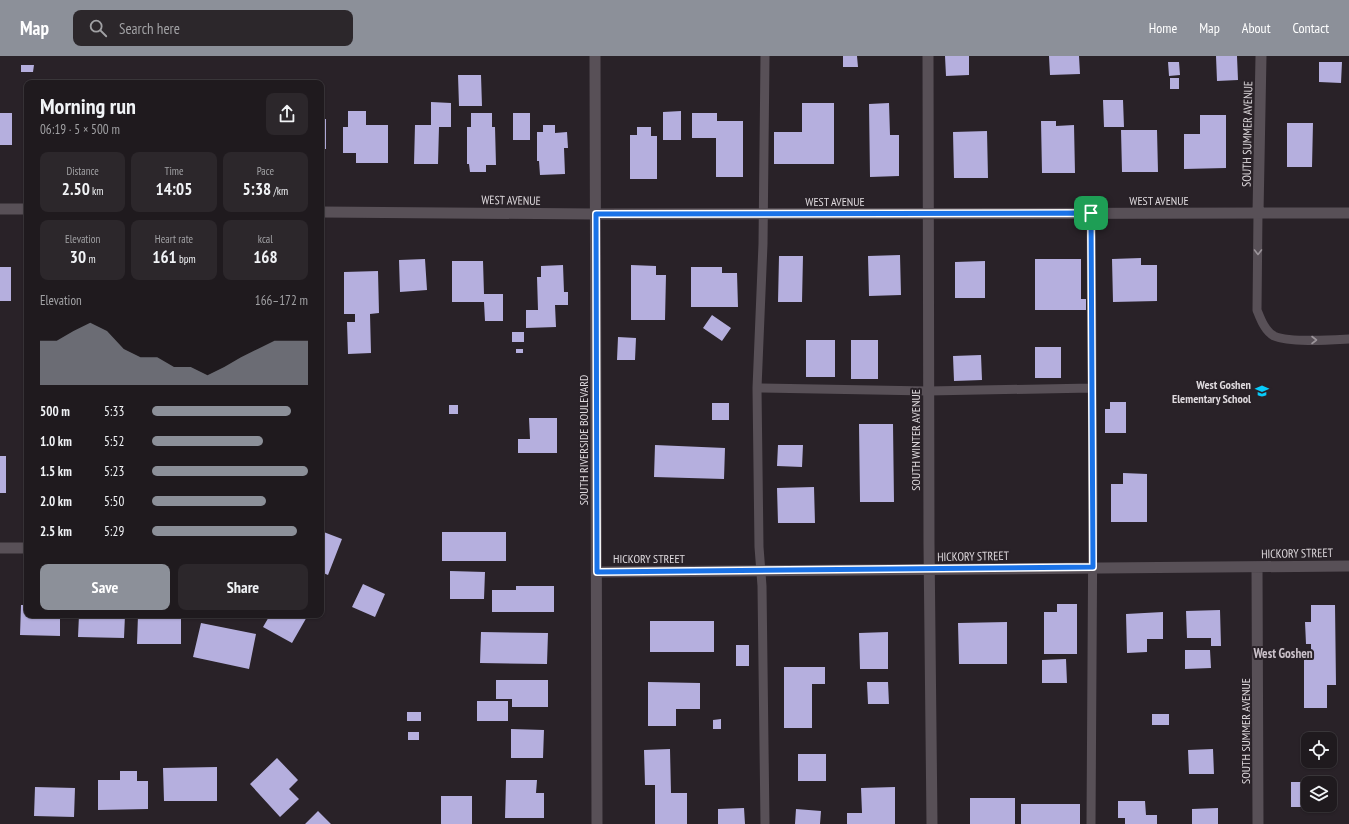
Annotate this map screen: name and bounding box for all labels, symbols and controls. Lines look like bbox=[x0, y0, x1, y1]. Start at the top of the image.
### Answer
search box bbox=[73, 10, 353, 46]
text: Map bbox=[20, 16, 49, 40]
icon: search bbox=[87, 17, 109, 39]
text: Search here bbox=[119, 19, 180, 38]
text: Home bbox=[1149, 19, 1177, 37]
text: Map bbox=[1199, 19, 1220, 37]
text: About bbox=[1242, 19, 1271, 37]
text: Contact bbox=[1293, 19, 1329, 37]
street label: SOUTH SUMMER AVENUE bbox=[1239, 81, 1255, 187]
text: Morning run bbox=[40, 92, 136, 120]
button: share bbox=[266, 93, 308, 135]
text: 06:19 · 5 × 500 m bbox=[40, 121, 120, 138]
text: Distance bbox=[66, 164, 99, 178]
text: Time bbox=[164, 164, 184, 178]
text: Pace bbox=[257, 164, 274, 178]
text: 2.50 bbox=[62, 178, 90, 200]
text: 14:05 bbox=[156, 178, 192, 200]
text: 5:38 bbox=[242, 178, 271, 200]
text: km bbox=[90, 184, 104, 198]
text: /km bbox=[271, 184, 288, 198]
street label: WEST AVENUE bbox=[481, 192, 541, 208]
street label: WEST AVENUE bbox=[1129, 193, 1189, 208]
street label: WEST AVENUE bbox=[805, 194, 865, 209]
pin bbox=[1074, 196, 1108, 230]
icon: arrive bbox=[1080, 202, 1102, 224]
text: Elevation bbox=[65, 232, 100, 246]
text: Heart rate bbox=[155, 232, 193, 246]
text: kcal bbox=[258, 232, 273, 246]
text: 30 bbox=[70, 246, 86, 268]
text: 161 bbox=[152, 246, 177, 268]
text: 168 bbox=[253, 246, 278, 268]
one-way arrow bbox=[1254, 249, 1262, 255]
text: m bbox=[86, 252, 96, 266]
text: bpm bbox=[177, 252, 196, 266]
text: Elevation bbox=[40, 292, 82, 309]
text: 166–172 m bbox=[255, 292, 308, 309]
one-way arrow bbox=[1311, 336, 1317, 344]
street label: SOUTH RIVERSIDE BOULEVARD bbox=[576, 375, 591, 505]
place label: West Goshen Elementary School bbox=[1172, 377, 1251, 406]
school or university icon: West Goshen Elementary School bbox=[1254, 383, 1270, 399]
street label: SOUTH WINTER AVENUE bbox=[908, 389, 923, 491]
text: 500 m bbox=[40, 403, 70, 420]
text: 5:33 bbox=[104, 403, 124, 420]
text: 1.0 km bbox=[40, 433, 72, 450]
text: 5:52 bbox=[104, 433, 124, 450]
text: 1.5 km bbox=[40, 463, 72, 480]
text: 5:23 bbox=[104, 463, 124, 480]
text: 2.0 km bbox=[40, 493, 72, 510]
text: 5:50 bbox=[104, 493, 124, 510]
text: 2.5 km bbox=[40, 523, 72, 540]
text: 5:29 bbox=[104, 523, 124, 540]
street label: HICKORY STREET bbox=[1261, 545, 1334, 561]
street label: HICKORY STREET bbox=[937, 548, 1010, 564]
street label: HICKORY STREET bbox=[613, 551, 686, 566]
button: Save bbox=[40, 564, 170, 610]
button: Share bbox=[178, 564, 308, 610]
district label: West Goshen bbox=[1252, 645, 1313, 662]
street label: SOUTH SUMMER AVENUE bbox=[1238, 678, 1253, 784]
map controls bbox=[1301, 732, 1337, 812]
button: locate bbox=[1301, 732, 1337, 768]
button: layers bbox=[1301, 776, 1337, 812]

